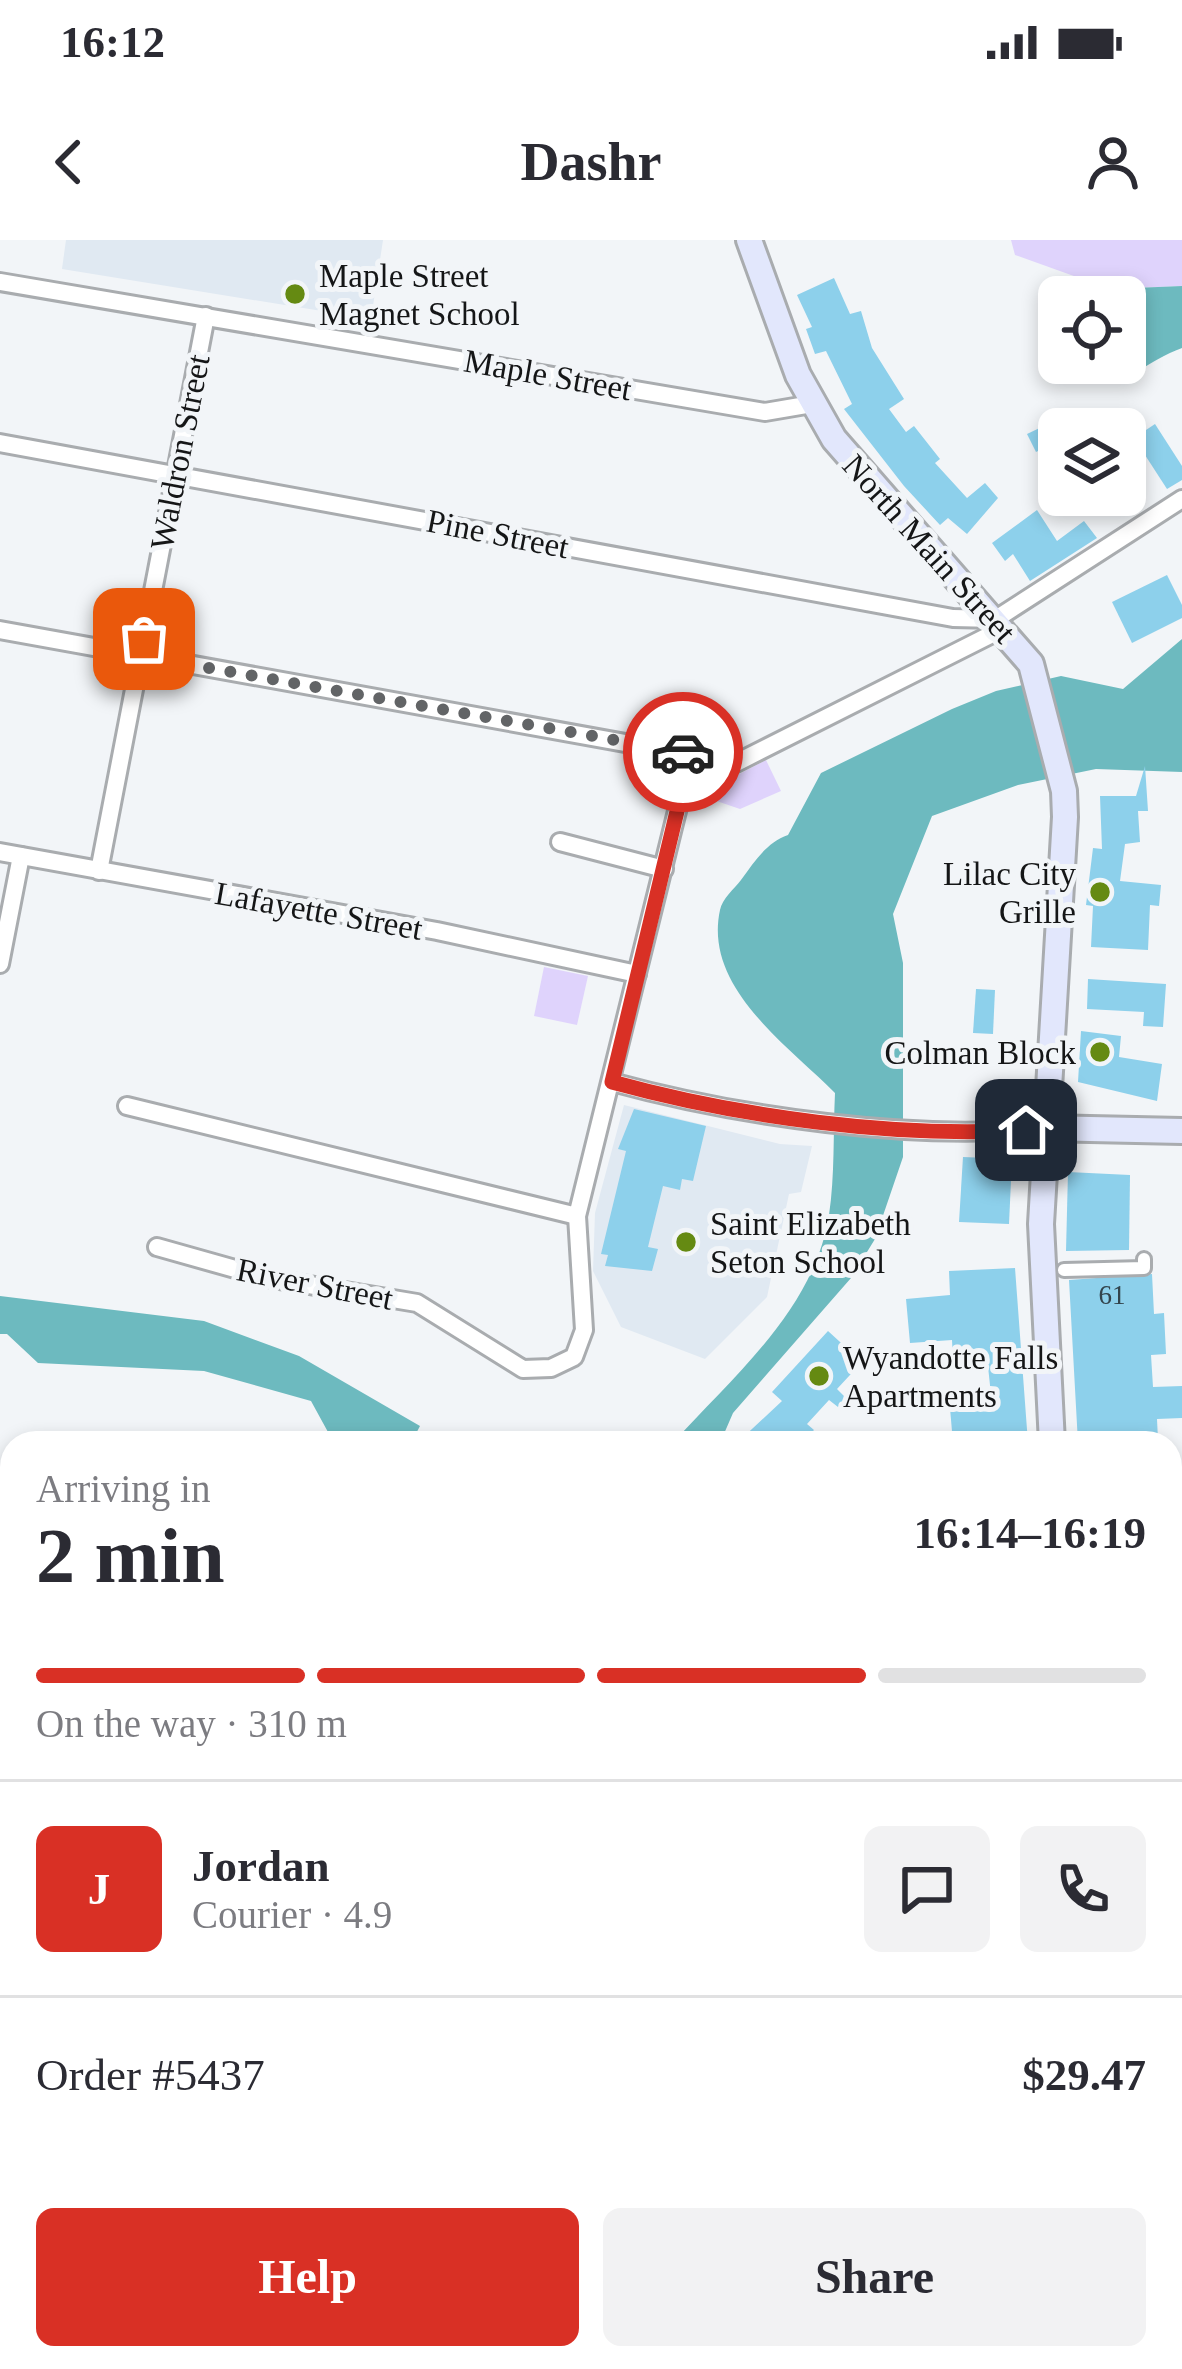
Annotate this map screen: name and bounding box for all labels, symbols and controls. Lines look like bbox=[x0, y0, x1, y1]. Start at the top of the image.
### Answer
text: 16:12 bbox=[60, 17, 165, 67]
icon: back bbox=[36, 129, 102, 195]
icon: person bbox=[1080, 129, 1146, 195]
text: Dashr bbox=[520, 132, 662, 192]
place label: Maple Street Magnet School bbox=[319, 258, 520, 332]
map controls bbox=[1038, 276, 1146, 516]
button: locate bbox=[1038, 276, 1146, 384]
marker: Maple Street Magnet School bbox=[282, 281, 308, 307]
street label: Maple Street bbox=[461, 343, 634, 407]
street label: Waldron Street bbox=[143, 352, 217, 553]
button: layers bbox=[1038, 408, 1146, 516]
street label: North Main Street bbox=[836, 447, 1023, 650]
street label: Pine Street bbox=[424, 503, 572, 565]
pin bbox=[93, 588, 195, 690]
icon: bag bbox=[111, 606, 177, 672]
courier bbox=[623, 692, 743, 812]
icon: car bbox=[650, 719, 716, 785]
place label: Lilac City Grille bbox=[943, 856, 1076, 930]
street label: Lafayette Street bbox=[212, 875, 425, 947]
marker: Lilac City Grille bbox=[1087, 879, 1113, 905]
place label: Colman Block bbox=[884, 1035, 1076, 1071]
marker: Colman Block bbox=[1087, 1039, 1113, 1065]
pin bbox=[975, 1079, 1077, 1181]
icon: home bbox=[993, 1097, 1059, 1163]
place label: Saint Elizabeth Seton School bbox=[710, 1206, 911, 1280]
marker: Saint Elizabeth Seton School bbox=[673, 1229, 699, 1255]
street label: River Street bbox=[234, 1251, 396, 1317]
house number: 61 bbox=[1099, 1280, 1126, 1310]
place label: Wyandotte Falls Apartments bbox=[843, 1340, 1058, 1414]
marker: Wyandotte Falls Apartments bbox=[806, 1363, 832, 1389]
text: Arriving in bbox=[36, 1467, 210, 1510]
text: 16:14–16:19 bbox=[914, 1508, 1146, 1558]
text: 2 min bbox=[36, 1512, 225, 1599]
text: On the way · 310 m bbox=[36, 1702, 347, 1745]
button: chat bbox=[864, 1826, 990, 1952]
button: phone bbox=[1020, 1826, 1146, 1952]
text: Jordan bbox=[192, 1841, 330, 1891]
text: J bbox=[88, 1864, 110, 1914]
text: Courier · 4.9 bbox=[192, 1893, 392, 1936]
text: Order #5437 bbox=[36, 2050, 265, 2100]
text: $29.47 bbox=[1022, 2050, 1146, 2100]
button: Help bbox=[36, 2208, 579, 2346]
button: Share bbox=[603, 2208, 1146, 2346]

